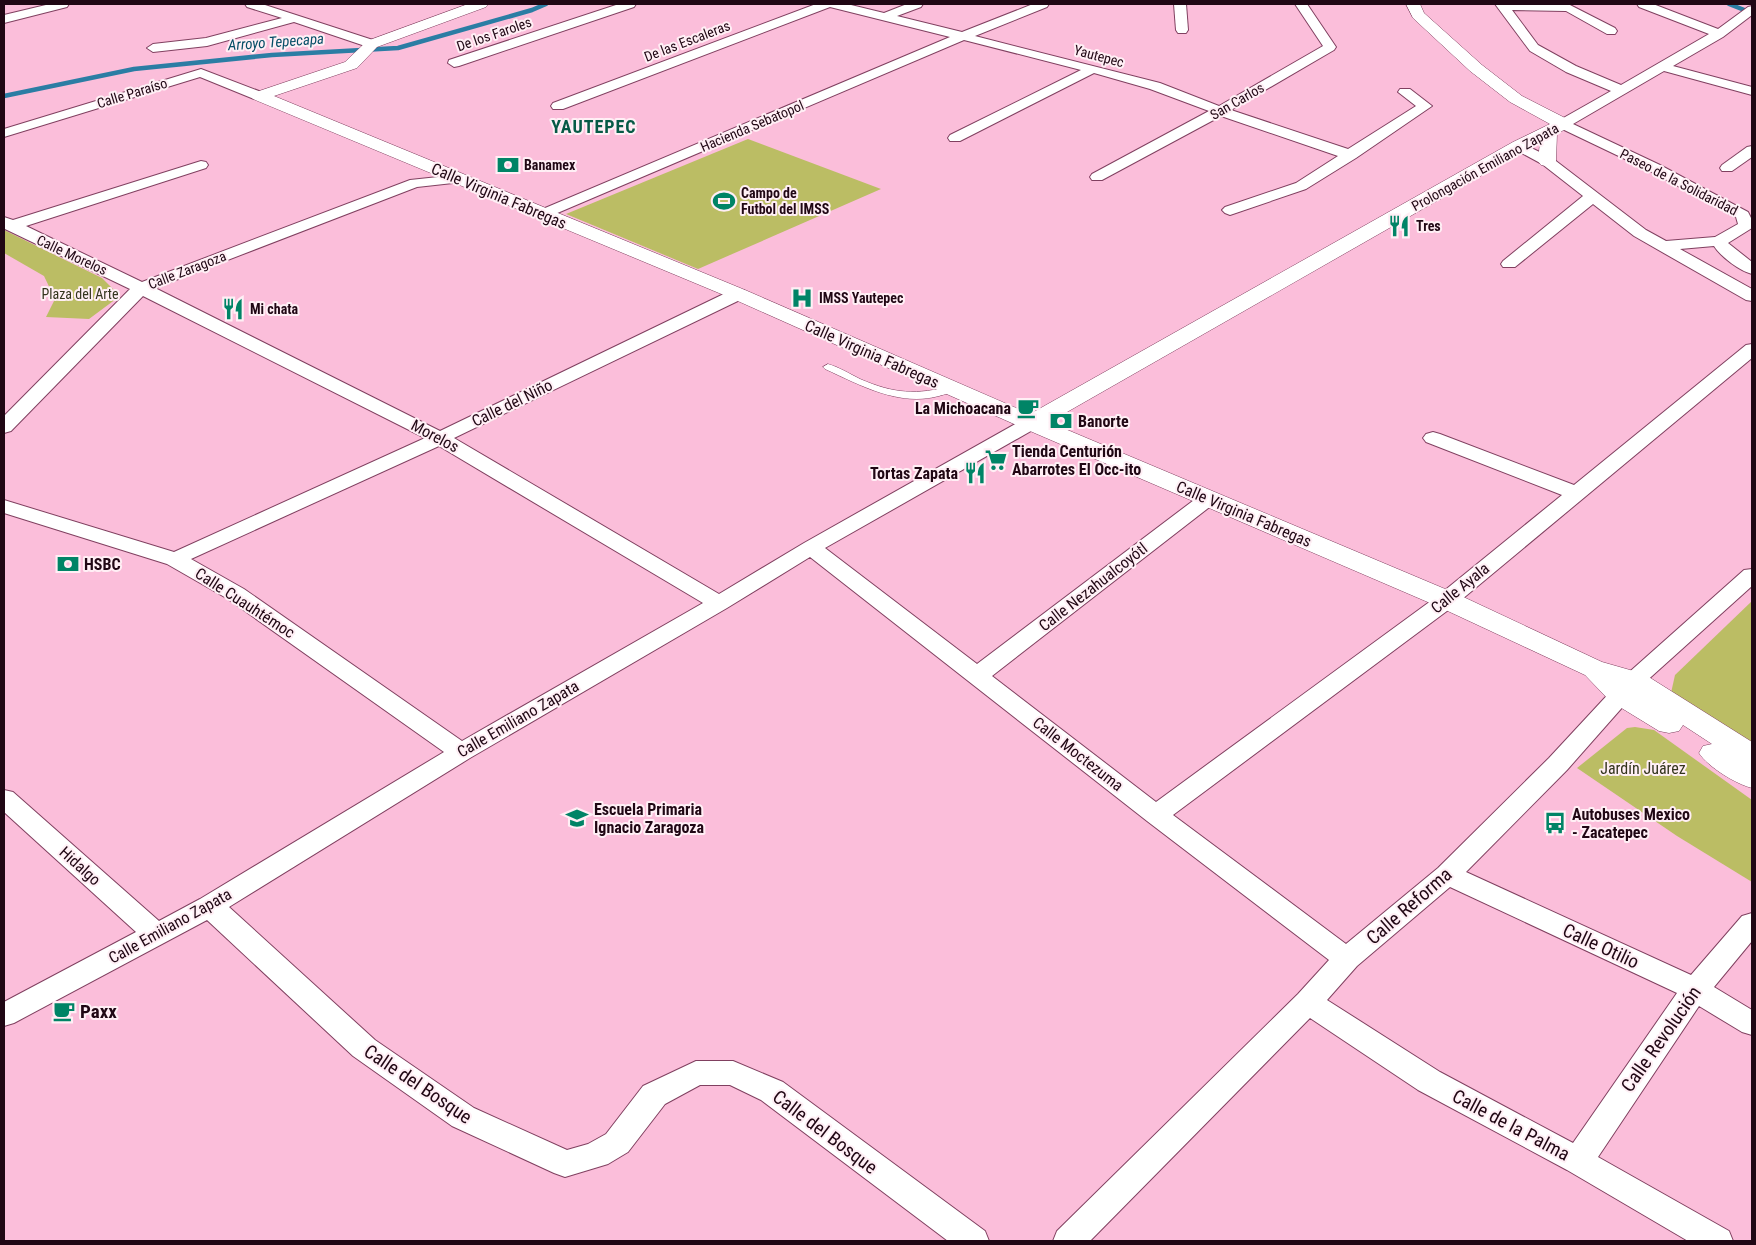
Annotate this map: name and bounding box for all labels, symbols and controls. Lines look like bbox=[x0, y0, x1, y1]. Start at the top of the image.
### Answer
street label: De los Faroles bbox=[454, 14, 534, 54]
street label: De las Escaleras bbox=[642, 17, 732, 65]
water label: Arroyo Tepecapa bbox=[226, 30, 325, 54]
street label: Yautepec bbox=[1072, 42, 1126, 70]
street label: Calle Paraíso bbox=[95, 75, 169, 111]
street label: San Carlos bbox=[1207, 79, 1267, 123]
street label: Hacienda Sebatopol bbox=[698, 97, 806, 155]
district label: YAUTEPEC bbox=[551, 116, 637, 137]
street label: Prolongación Emiliano Zapata bbox=[1409, 120, 1561, 214]
street label: Paseo de la Solidaridad bbox=[1618, 145, 1740, 219]
bank icon: Banamex bbox=[495, 152, 521, 178]
place label: Banamex bbox=[524, 157, 576, 173]
street label: Calle Virginia Fabregas bbox=[429, 159, 569, 233]
place label: Campo de Futbol del IMSS bbox=[741, 185, 830, 217]
sports icon: Campo de Futbol del IMSS bbox=[711, 188, 737, 214]
restaurant icon: Tres bbox=[1386, 213, 1412, 239]
place label: Tres bbox=[1416, 218, 1441, 234]
street label: Calle Morelos bbox=[34, 232, 110, 278]
street label: Calle Zaragoza bbox=[146, 248, 228, 292]
hospital icon: IMSS Yautepec bbox=[789, 285, 815, 311]
park label: Plaza del Arte bbox=[41, 286, 119, 302]
place label: IMSS Yautepec bbox=[819, 290, 904, 306]
restaurant icon: Mi chata bbox=[220, 296, 246, 322]
place label: Mi chata bbox=[250, 301, 299, 317]
street label: Calle Virginia Fabregas bbox=[802, 316, 942, 392]
street label: Calle del Niño bbox=[469, 375, 555, 431]
cafe icon: La Michoacana bbox=[1015, 395, 1041, 421]
place label: La Michoacana bbox=[915, 399, 1011, 418]
bank icon: Banorte bbox=[1048, 408, 1074, 434]
place label: Banorte bbox=[1078, 412, 1129, 431]
street label: Morelos bbox=[408, 416, 462, 456]
place label: Tienda Centurión Abarrotes El Occ-ito bbox=[1012, 442, 1141, 479]
supermarket icon: Tienda Centurión Abarrotes El Occ-ito bbox=[983, 447, 1009, 473]
restaurant icon: Tortas Zapata bbox=[962, 460, 988, 486]
place label: Tortas Zapata bbox=[870, 464, 958, 483]
street label: Calle Virginia Fabregas bbox=[1174, 477, 1314, 551]
street label: Calle Nezahualcoyótl bbox=[1035, 539, 1151, 635]
bank icon: HSBC bbox=[55, 551, 81, 577]
place label: HSBC bbox=[84, 555, 121, 574]
street label: Calle Ayala bbox=[1427, 559, 1493, 617]
street label: Calle Cuauhtémoc bbox=[192, 564, 298, 642]
street label: Calle Emiliano Zapata bbox=[454, 676, 582, 762]
street label: Calle Moctezuma bbox=[1029, 713, 1127, 795]
park label: Jardín Juárez bbox=[1600, 759, 1686, 778]
place label: Escuela Primaria Ignacio Zaragoza bbox=[594, 800, 705, 837]
school or university icon: Escuela Primaria Ignacio Zaragoza bbox=[564, 805, 590, 831]
place label: Autobuses Mexico - Zacatepec bbox=[1572, 805, 1690, 842]
bus stop icon: Autobuses Mexico - Zacatepec bbox=[1542, 810, 1568, 836]
street label: Hidalgo bbox=[56, 843, 104, 889]
street label: Calle Reforma bbox=[1362, 863, 1456, 949]
street label: Calle Emiliano Zapata bbox=[105, 884, 235, 968]
street label: Calle Otilio bbox=[1559, 918, 1643, 974]
street label: Calle Revolución bbox=[1616, 982, 1706, 1096]
cafe icon: Paxx bbox=[51, 998, 77, 1024]
place label: Paxx bbox=[80, 1000, 117, 1023]
street label: Calle del Bosque bbox=[360, 1039, 476, 1129]
street label: Calle de la Palma bbox=[1448, 1084, 1574, 1166]
street label: Calle del Bosque bbox=[768, 1085, 882, 1179]

